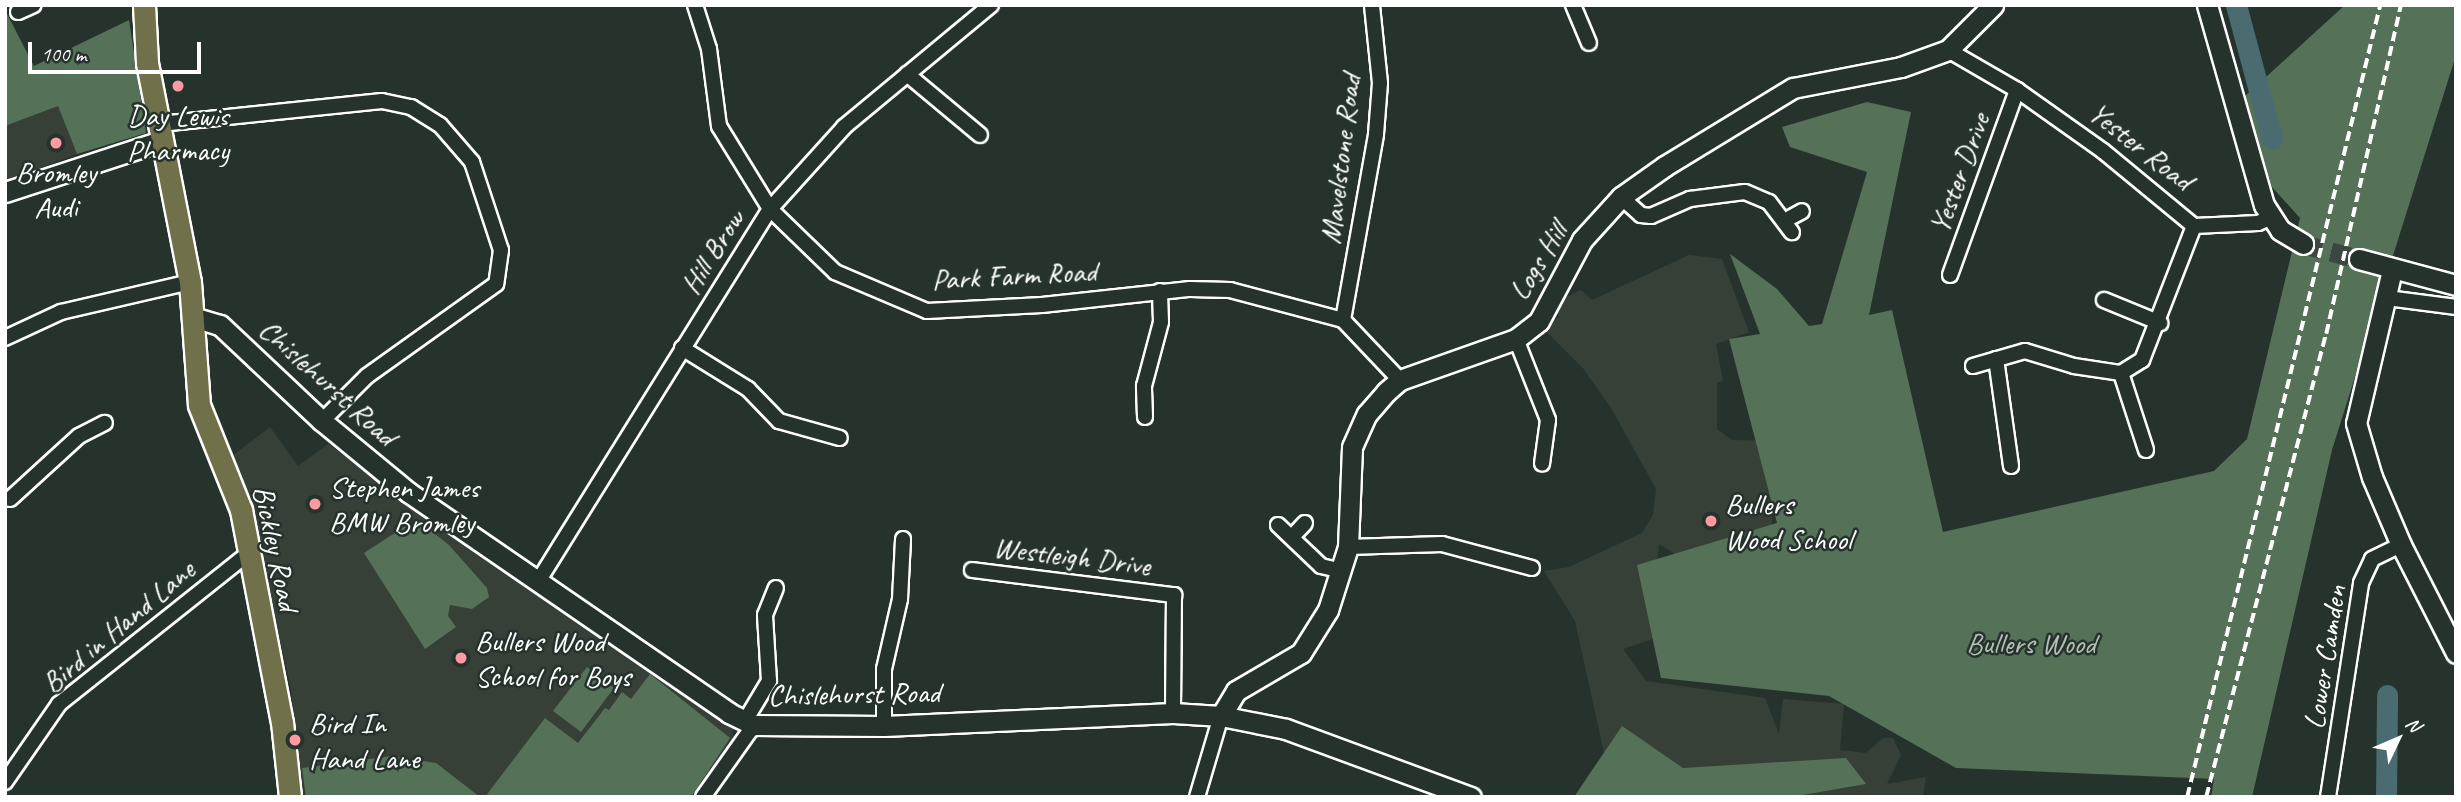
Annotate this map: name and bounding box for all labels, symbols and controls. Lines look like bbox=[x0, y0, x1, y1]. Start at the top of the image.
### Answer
scale bar bbox=[32, 28, 205, 72]
text: 100 m bbox=[41, 41, 86, 67]
street label: Mavelstone Road bbox=[1312, 72, 1368, 246]
marker: Day Lewis Pharmacy bbox=[170, 78, 186, 94]
street label: Yester Road bbox=[2082, 94, 2200, 198]
place label: Day Lewis Pharmacy bbox=[127, 97, 229, 168]
street label: Yester Drive bbox=[1921, 108, 1997, 238]
marker: Bromley Audi bbox=[48, 135, 64, 151]
place label: Bromley Audi bbox=[16, 154, 96, 224]
street label: Hill Brow bbox=[672, 203, 752, 301]
street label: Logs Hill bbox=[1501, 216, 1575, 306]
street label: Park Farm Road bbox=[930, 253, 1098, 297]
street label: Chislehurst Road bbox=[252, 311, 404, 453]
place label: Stephen James BMW Bromley bbox=[329, 469, 478, 540]
street label: Bickley Road bbox=[245, 483, 307, 613]
place label: Bullers Wood School bbox=[1725, 486, 1851, 556]
marker: Stephen James BMW Bromley bbox=[307, 496, 323, 512]
marker: Bullers Wood School bbox=[1703, 513, 1719, 529]
street label: Westleigh Drive bbox=[992, 529, 1152, 583]
street label: Bird in Hand Lane bbox=[34, 551, 202, 701]
street label: Lower Camden bbox=[2296, 582, 2354, 732]
place label: Bullers Wood School for Boys bbox=[475, 623, 630, 694]
park label: Bullers Wood bbox=[1966, 625, 2096, 661]
marker: Bullers Wood School for Boys bbox=[453, 650, 469, 666]
street label: Chislehurst Road bbox=[768, 675, 940, 713]
north arrow bbox=[2363, 704, 2433, 774]
place label: Bird In Hand Lane bbox=[309, 705, 421, 776]
text: N bbox=[2400, 712, 2426, 737]
marker: Bird In Hand Lane bbox=[287, 732, 303, 748]

